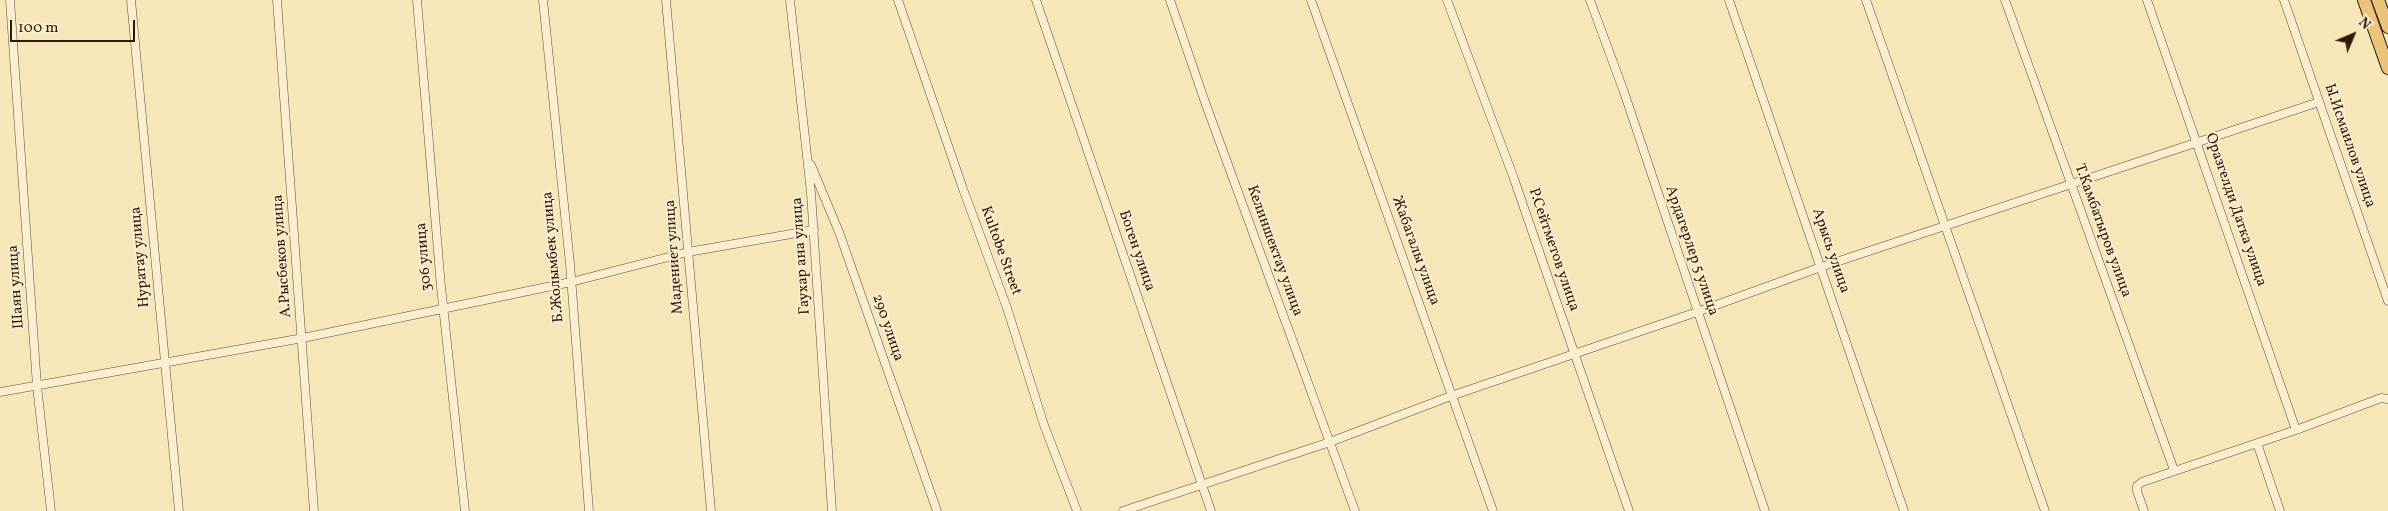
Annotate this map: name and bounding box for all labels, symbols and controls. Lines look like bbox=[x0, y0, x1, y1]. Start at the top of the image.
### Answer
scale bar bbox=[12, 10, 138, 42]
north arrow bbox=[2328, 10, 2378, 60]
text: N bbox=[2354, 14, 2374, 34]
text: 100 m bbox=[18, 18, 58, 39]
street label: Ы.Исмаилов улица bbox=[2319, 82, 2379, 210]
street label: Оразгелди Датка улица bbox=[2200, 131, 2270, 289]
street label: Т.Камбатыров улица bbox=[2069, 162, 2135, 300]
street label: Келиншектау улица bbox=[1242, 183, 1306, 319]
street label: Ардагерлер 5 улица bbox=[1660, 184, 1722, 318]
street label: Р.Сейтметов улица bbox=[1523, 186, 1583, 314]
street label: Б.Жолымбек улица bbox=[539, 191, 569, 323]
street label: А.Рысбеков улица bbox=[270, 194, 296, 318]
street label: Жабагалы улица bbox=[1387, 194, 1443, 308]
street label: Гаухар ана улица bbox=[789, 197, 815, 315]
street label: Мадениет улица bbox=[662, 199, 688, 315]
street label: Kultobe Street bbox=[976, 204, 1024, 298]
street label: Нуратау улица bbox=[128, 206, 154, 308]
street label: Арысь улица bbox=[1807, 206, 1853, 296]
street label: Боген улица bbox=[1114, 208, 1158, 294]
street label: 306 улица bbox=[413, 222, 437, 292]
street label: Шаян улица bbox=[5, 244, 29, 330]
street label: 290 улица bbox=[867, 292, 907, 364]

